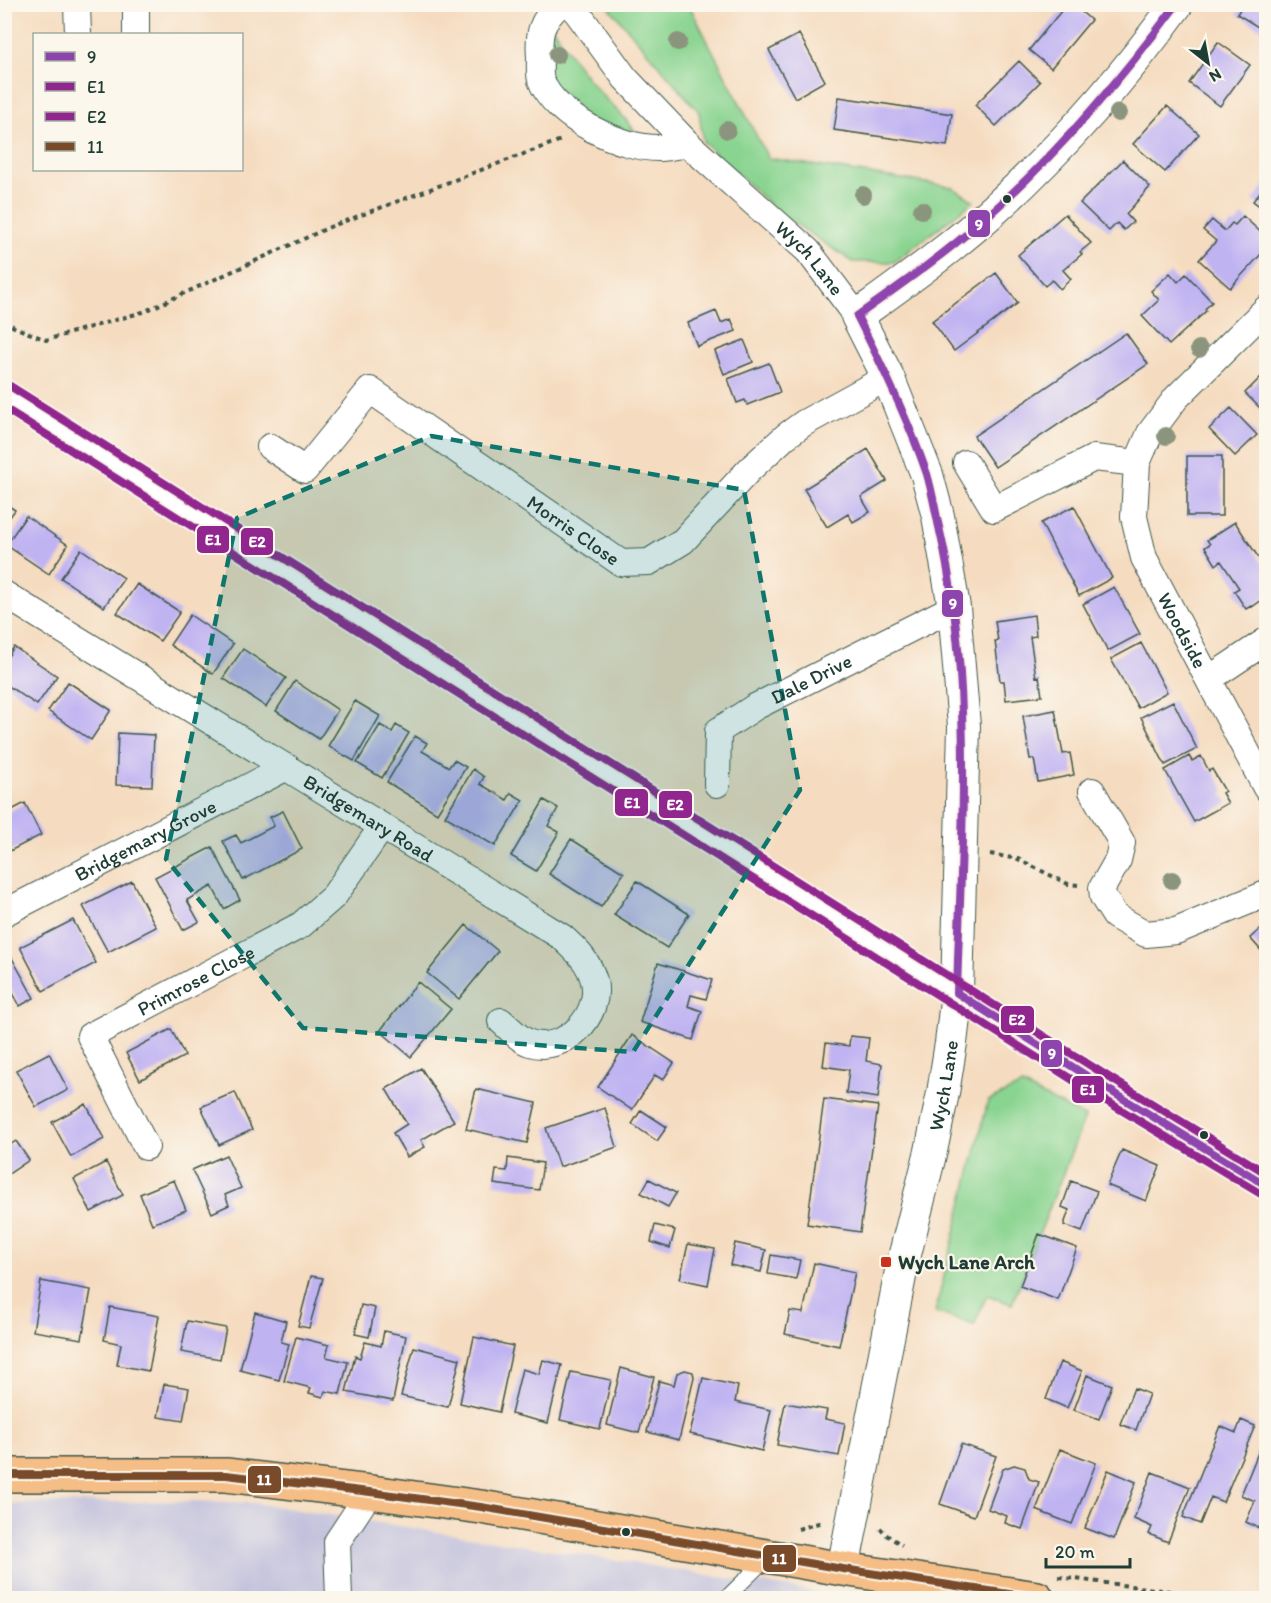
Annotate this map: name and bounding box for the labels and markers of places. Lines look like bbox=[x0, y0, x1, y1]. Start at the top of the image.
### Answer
unlabelled marker bbox=[1001, 193, 1013, 205]
unlabelled marker bbox=[1198, 1129, 1210, 1141]
place label: Wych Lane Arch bbox=[898, 1250, 1035, 1275]
marker: Wych Lane Arch bbox=[879, 1255, 893, 1269]
unlabelled marker bbox=[620, 1526, 632, 1538]

